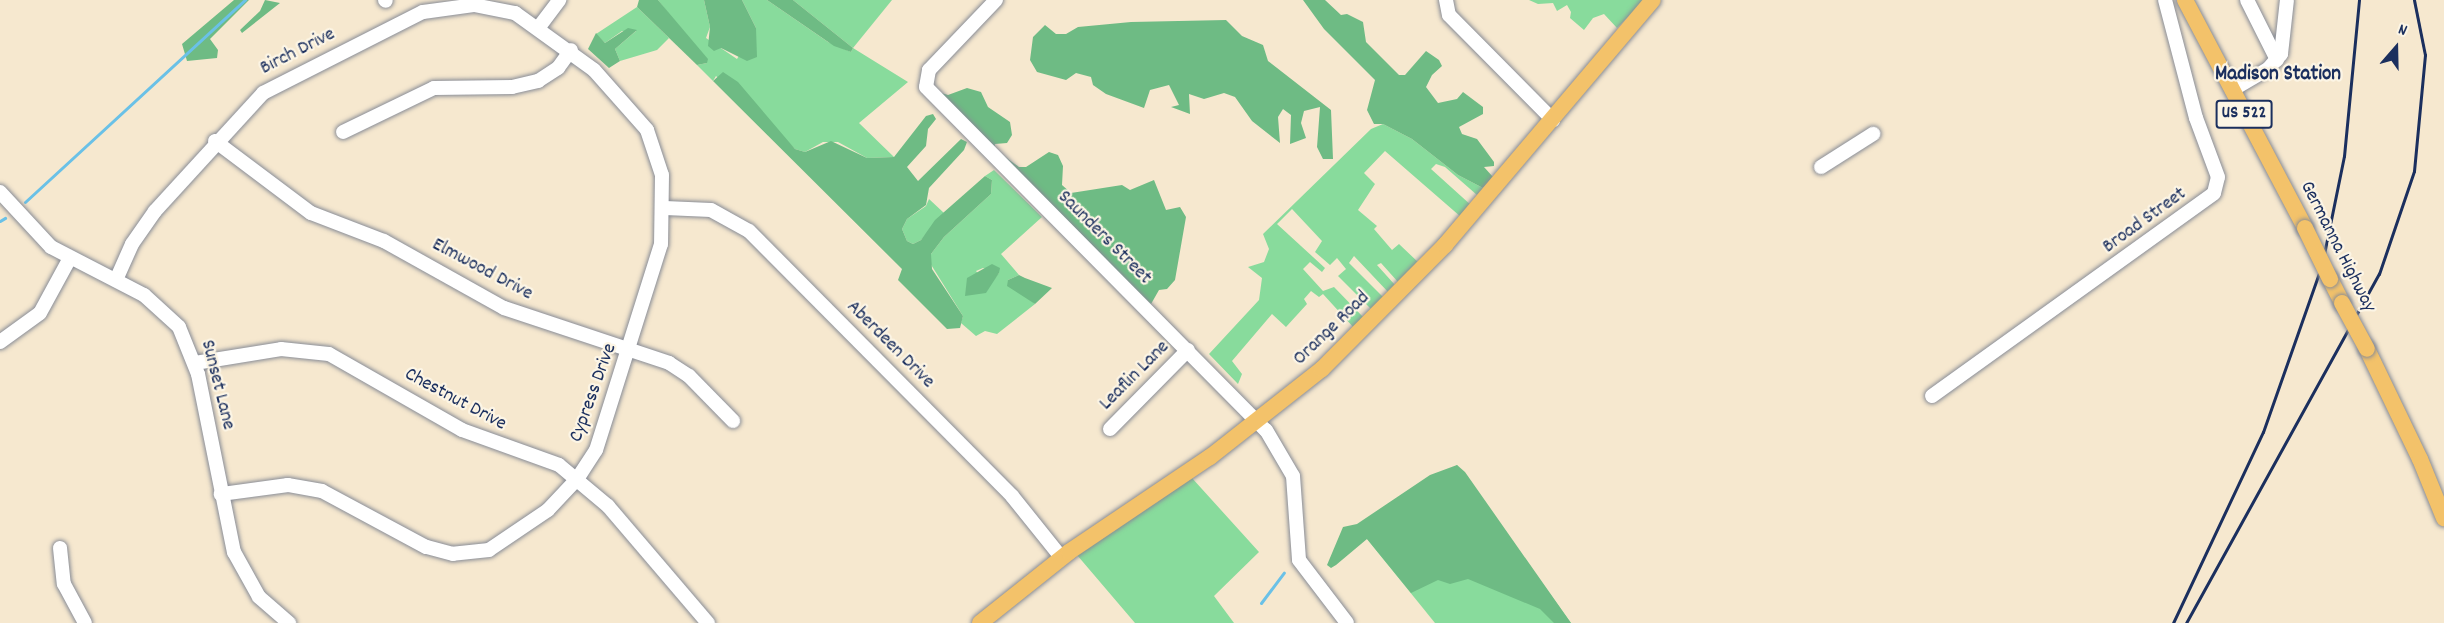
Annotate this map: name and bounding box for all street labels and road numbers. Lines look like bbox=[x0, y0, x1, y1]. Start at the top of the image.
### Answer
street label: Birch Drive bbox=[257, 23, 339, 81]
road number: US 522 bbox=[2216, 99, 2272, 129]
street label: Germanna Highway bbox=[2294, 177, 2380, 317]
street label: Broad Street bbox=[2098, 183, 2192, 259]
street label: Saunders Street bbox=[1052, 186, 1156, 290]
street label: Elmwood Drive bbox=[427, 233, 537, 307]
street label: Orange Road bbox=[1289, 287, 1375, 371]
street label: Aberdeen Drive bbox=[841, 296, 939, 394]
street label: Leaflin Lane bbox=[1095, 336, 1175, 416]
street label: Sunset Lane bbox=[194, 338, 240, 432]
street label: Cypress Drive bbox=[565, 340, 623, 446]
street label: Chestnut Drive bbox=[400, 363, 510, 437]

